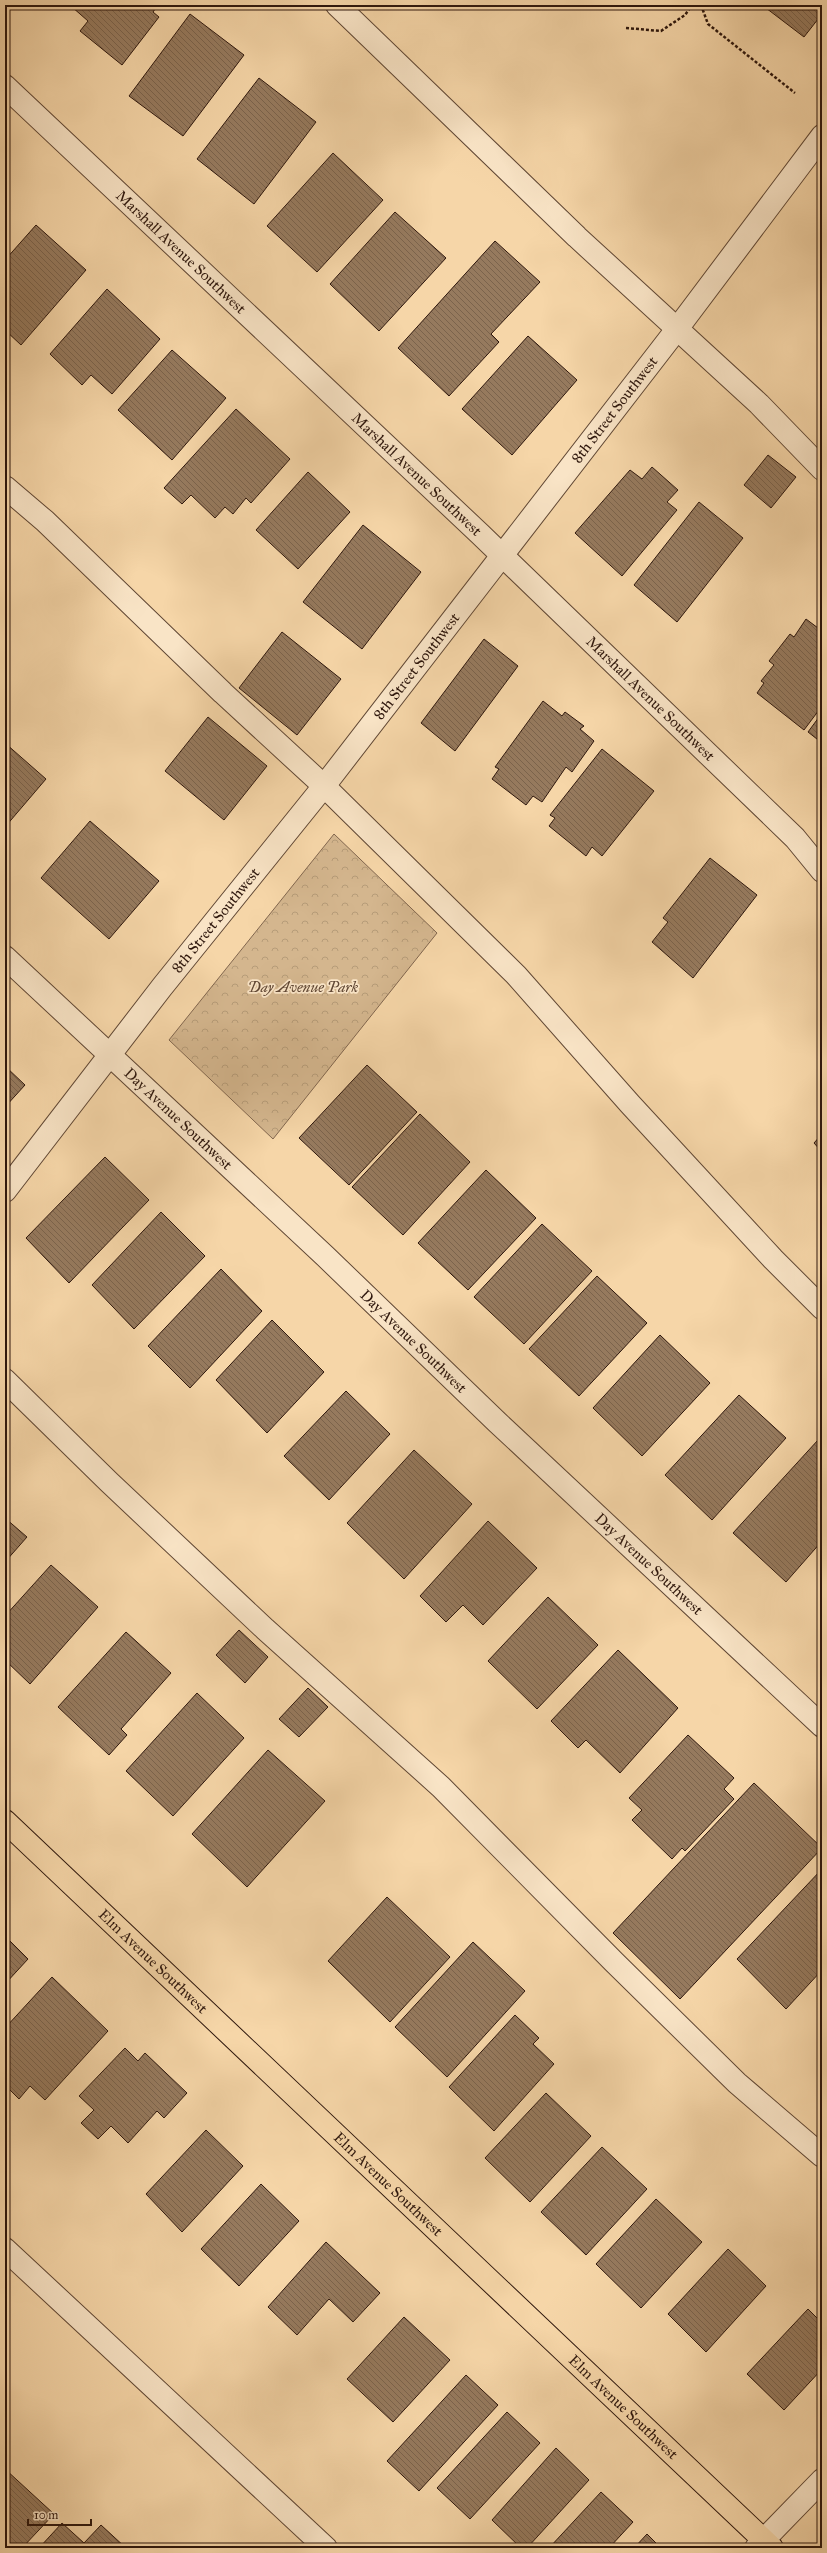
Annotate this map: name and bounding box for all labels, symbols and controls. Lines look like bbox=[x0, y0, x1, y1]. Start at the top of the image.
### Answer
street label: Marshall Avenue Southwest bbox=[112, 187, 250, 318]
street label: 8th Street Southwest bbox=[568, 352, 662, 467]
street label: Marshall Avenue Southwest bbox=[348, 409, 486, 540]
street label: 8th Street Southwest bbox=[370, 609, 464, 723]
street label: Marshall Avenue Southwest bbox=[583, 632, 719, 765]
street label: 8th Street Southwest bbox=[168, 864, 264, 977]
park label: Day Avenue Park bbox=[248, 978, 359, 996]
street label: Day Avenue Southwest bbox=[120, 1064, 236, 1174]
street label: Day Avenue Southwest bbox=[357, 1286, 471, 1397]
street label: Day Avenue Southwest bbox=[591, 1509, 707, 1619]
street label: Elm Avenue Southwest bbox=[95, 1905, 212, 2018]
street label: Elm Avenue Southwest bbox=[330, 2128, 447, 2241]
street label: Elm Avenue Southwest bbox=[565, 2351, 682, 2463]
scale bar bbox=[28, 2501, 91, 2527]
text: 10 m bbox=[34, 2508, 58, 2522]

